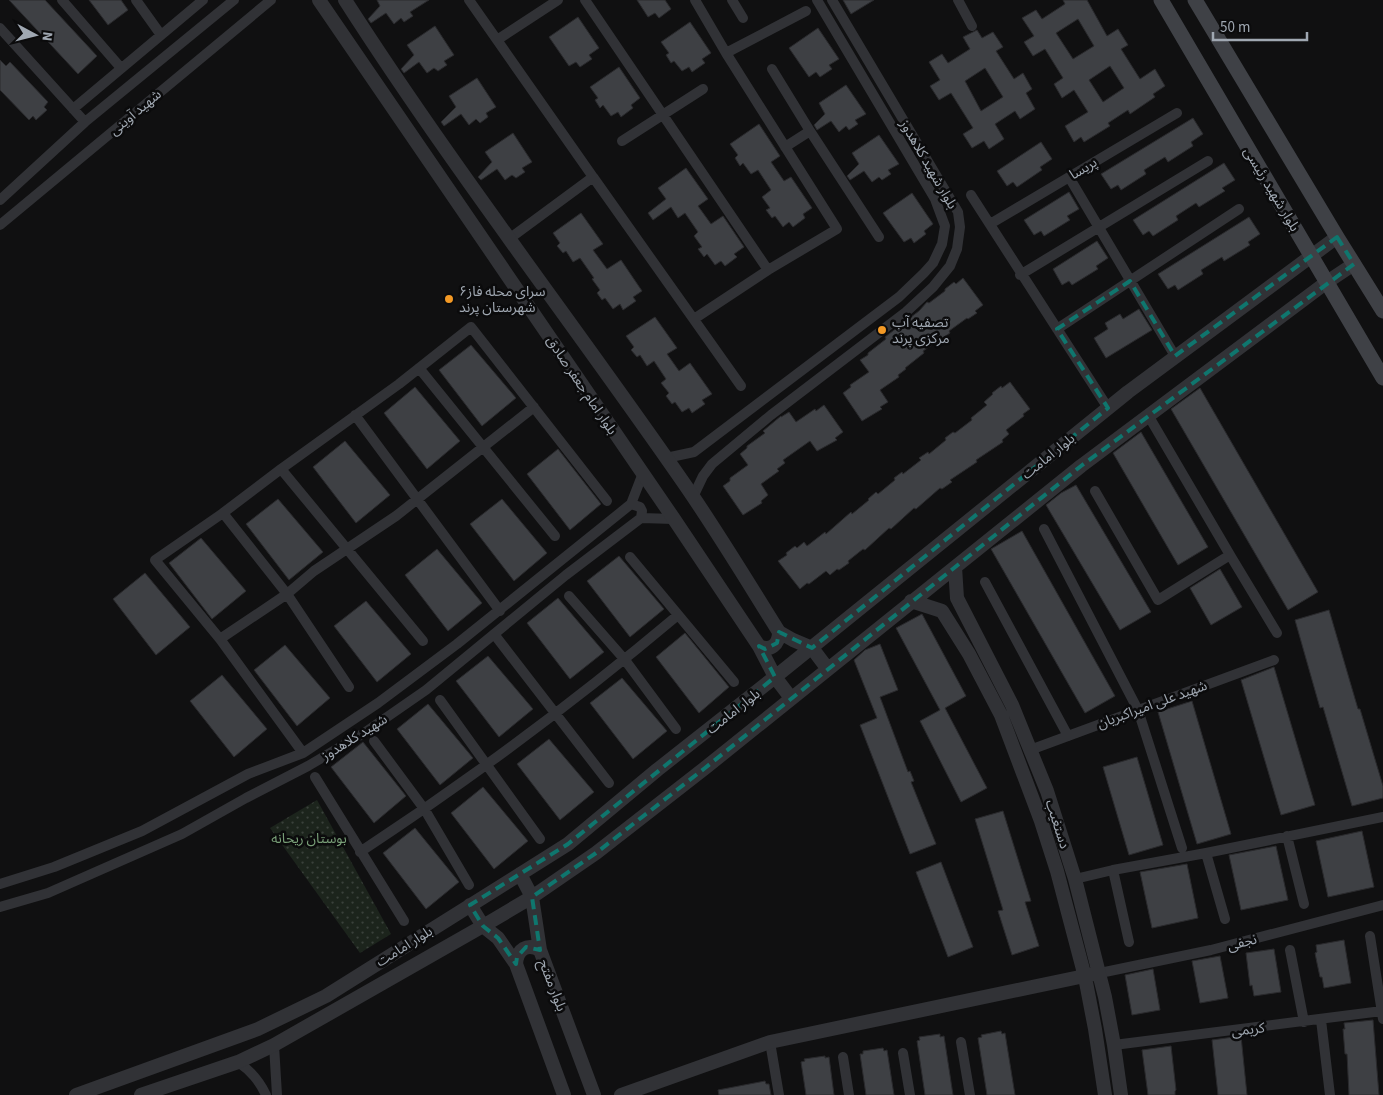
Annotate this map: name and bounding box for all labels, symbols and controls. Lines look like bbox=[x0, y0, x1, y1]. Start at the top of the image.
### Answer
north arrow bbox=[10, 10, 60, 60]
scale bar bbox=[1213, 10, 1307, 42]
text: 50 m bbox=[1220, 17, 1250, 38]
text: N bbox=[36, 31, 57, 42]
street label: شهید آوینی bbox=[105, 85, 166, 140]
street label: بلوار شهید کلاهدوز bbox=[894, 115, 962, 213]
street label: بلوار شهید رئیسی bbox=[1238, 144, 1304, 236]
street label: پریسا bbox=[1066, 153, 1101, 185]
place label: سرای محله فاز۶ شهرستان پرند bbox=[459, 282, 546, 318]
marker: سرای محله فاز۶ شهرستان پرند bbox=[443, 293, 455, 305]
place label: تصفیه آب مرکزی پرند bbox=[892, 313, 950, 349]
marker: تصفیه آب مرکزی پرند bbox=[876, 324, 888, 336]
street label: بلوار امام جعفر صادق bbox=[541, 332, 622, 439]
street label: بلوار امامت bbox=[1018, 429, 1080, 484]
street label: شهید علی امیراکبریان bbox=[1094, 676, 1210, 734]
street label: بلوار امامت bbox=[703, 684, 765, 739]
street label: شهید کلاهدوز bbox=[317, 710, 391, 767]
street label: دستغیب bbox=[1040, 797, 1074, 852]
park label: بوستان ریحانه bbox=[271, 829, 347, 849]
street label: بلوار امامت bbox=[372, 921, 437, 972]
street label: نجفی bbox=[1225, 929, 1260, 956]
street label: بلوار مفتح bbox=[533, 956, 571, 1015]
street label: کریمی bbox=[1230, 1018, 1266, 1042]

